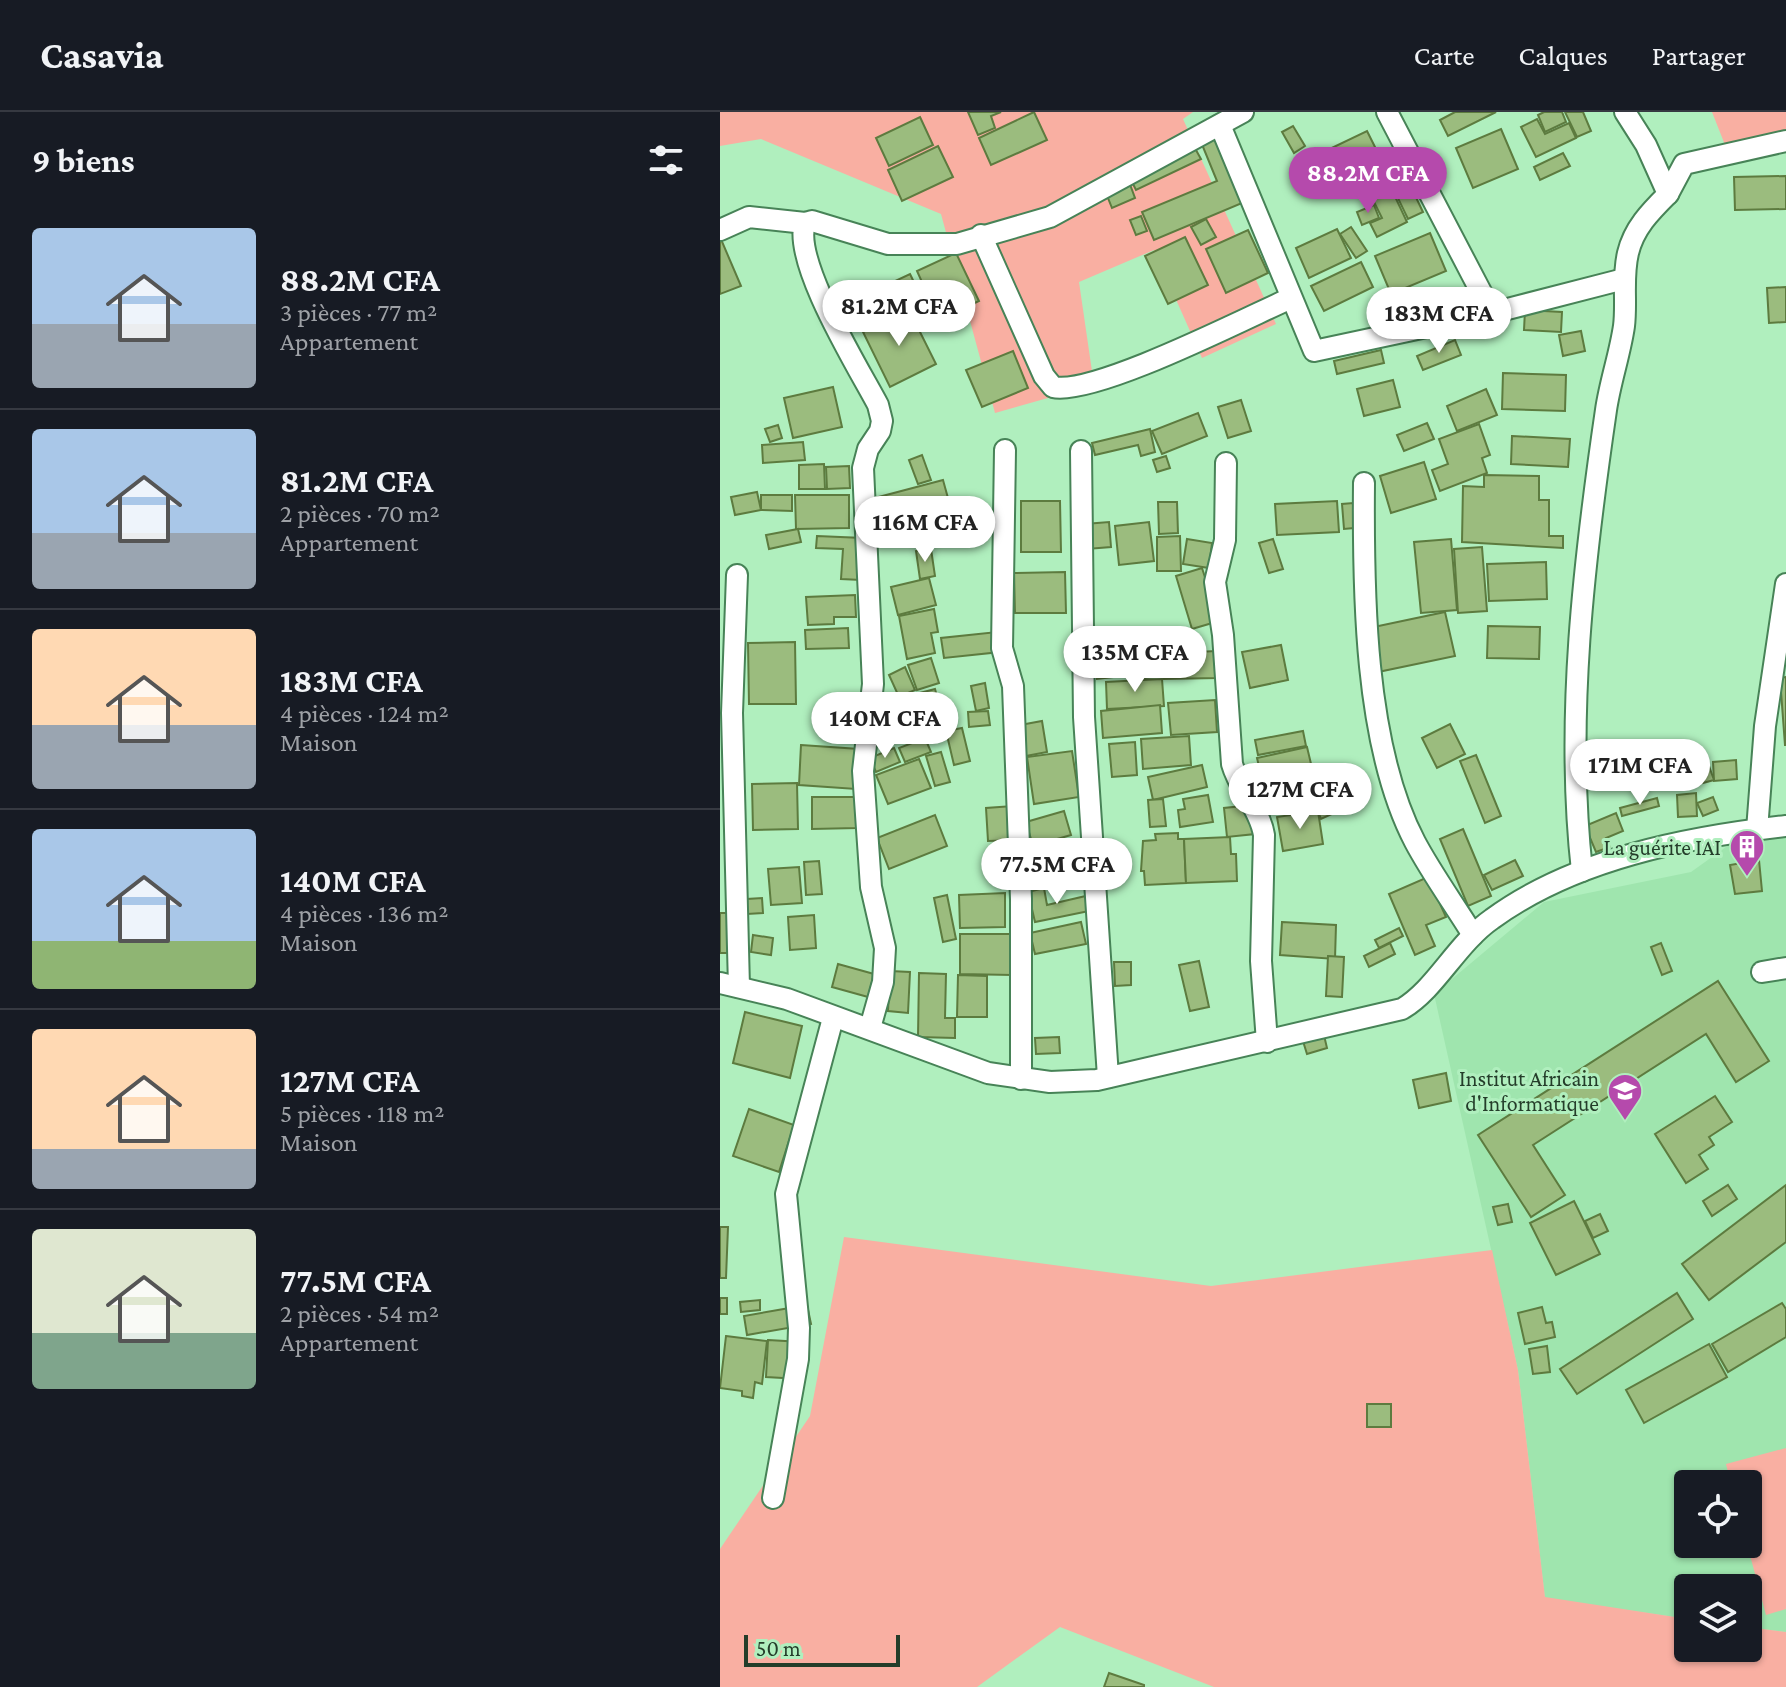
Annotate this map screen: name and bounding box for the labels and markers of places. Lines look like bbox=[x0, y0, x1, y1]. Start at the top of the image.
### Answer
pin: 88.2M CFA bbox=[1276, 147, 1460, 215]
pin: 81.2M CFA bbox=[807, 280, 991, 348]
pin: 183M CFA bbox=[1356, 287, 1522, 355]
pin: 116M CFA bbox=[842, 496, 1008, 564]
pin: 135M CFA bbox=[1052, 626, 1218, 694]
pin: 140M CFA bbox=[802, 692, 968, 760]
pin: 171M CFA bbox=[1557, 739, 1723, 807]
pin: 127M CFA bbox=[1217, 763, 1383, 831]
building icon: La guérite IAI bbox=[1728, 828, 1766, 878]
place label: La guérite IAI bbox=[1603, 835, 1721, 860]
pin: 77.5M CFA bbox=[965, 838, 1149, 906]
place label: Institut Africain d'Informatique bbox=[1459, 1066, 1599, 1116]
school or university icon: Institut Africain d'Informatique bbox=[1606, 1072, 1644, 1122]

